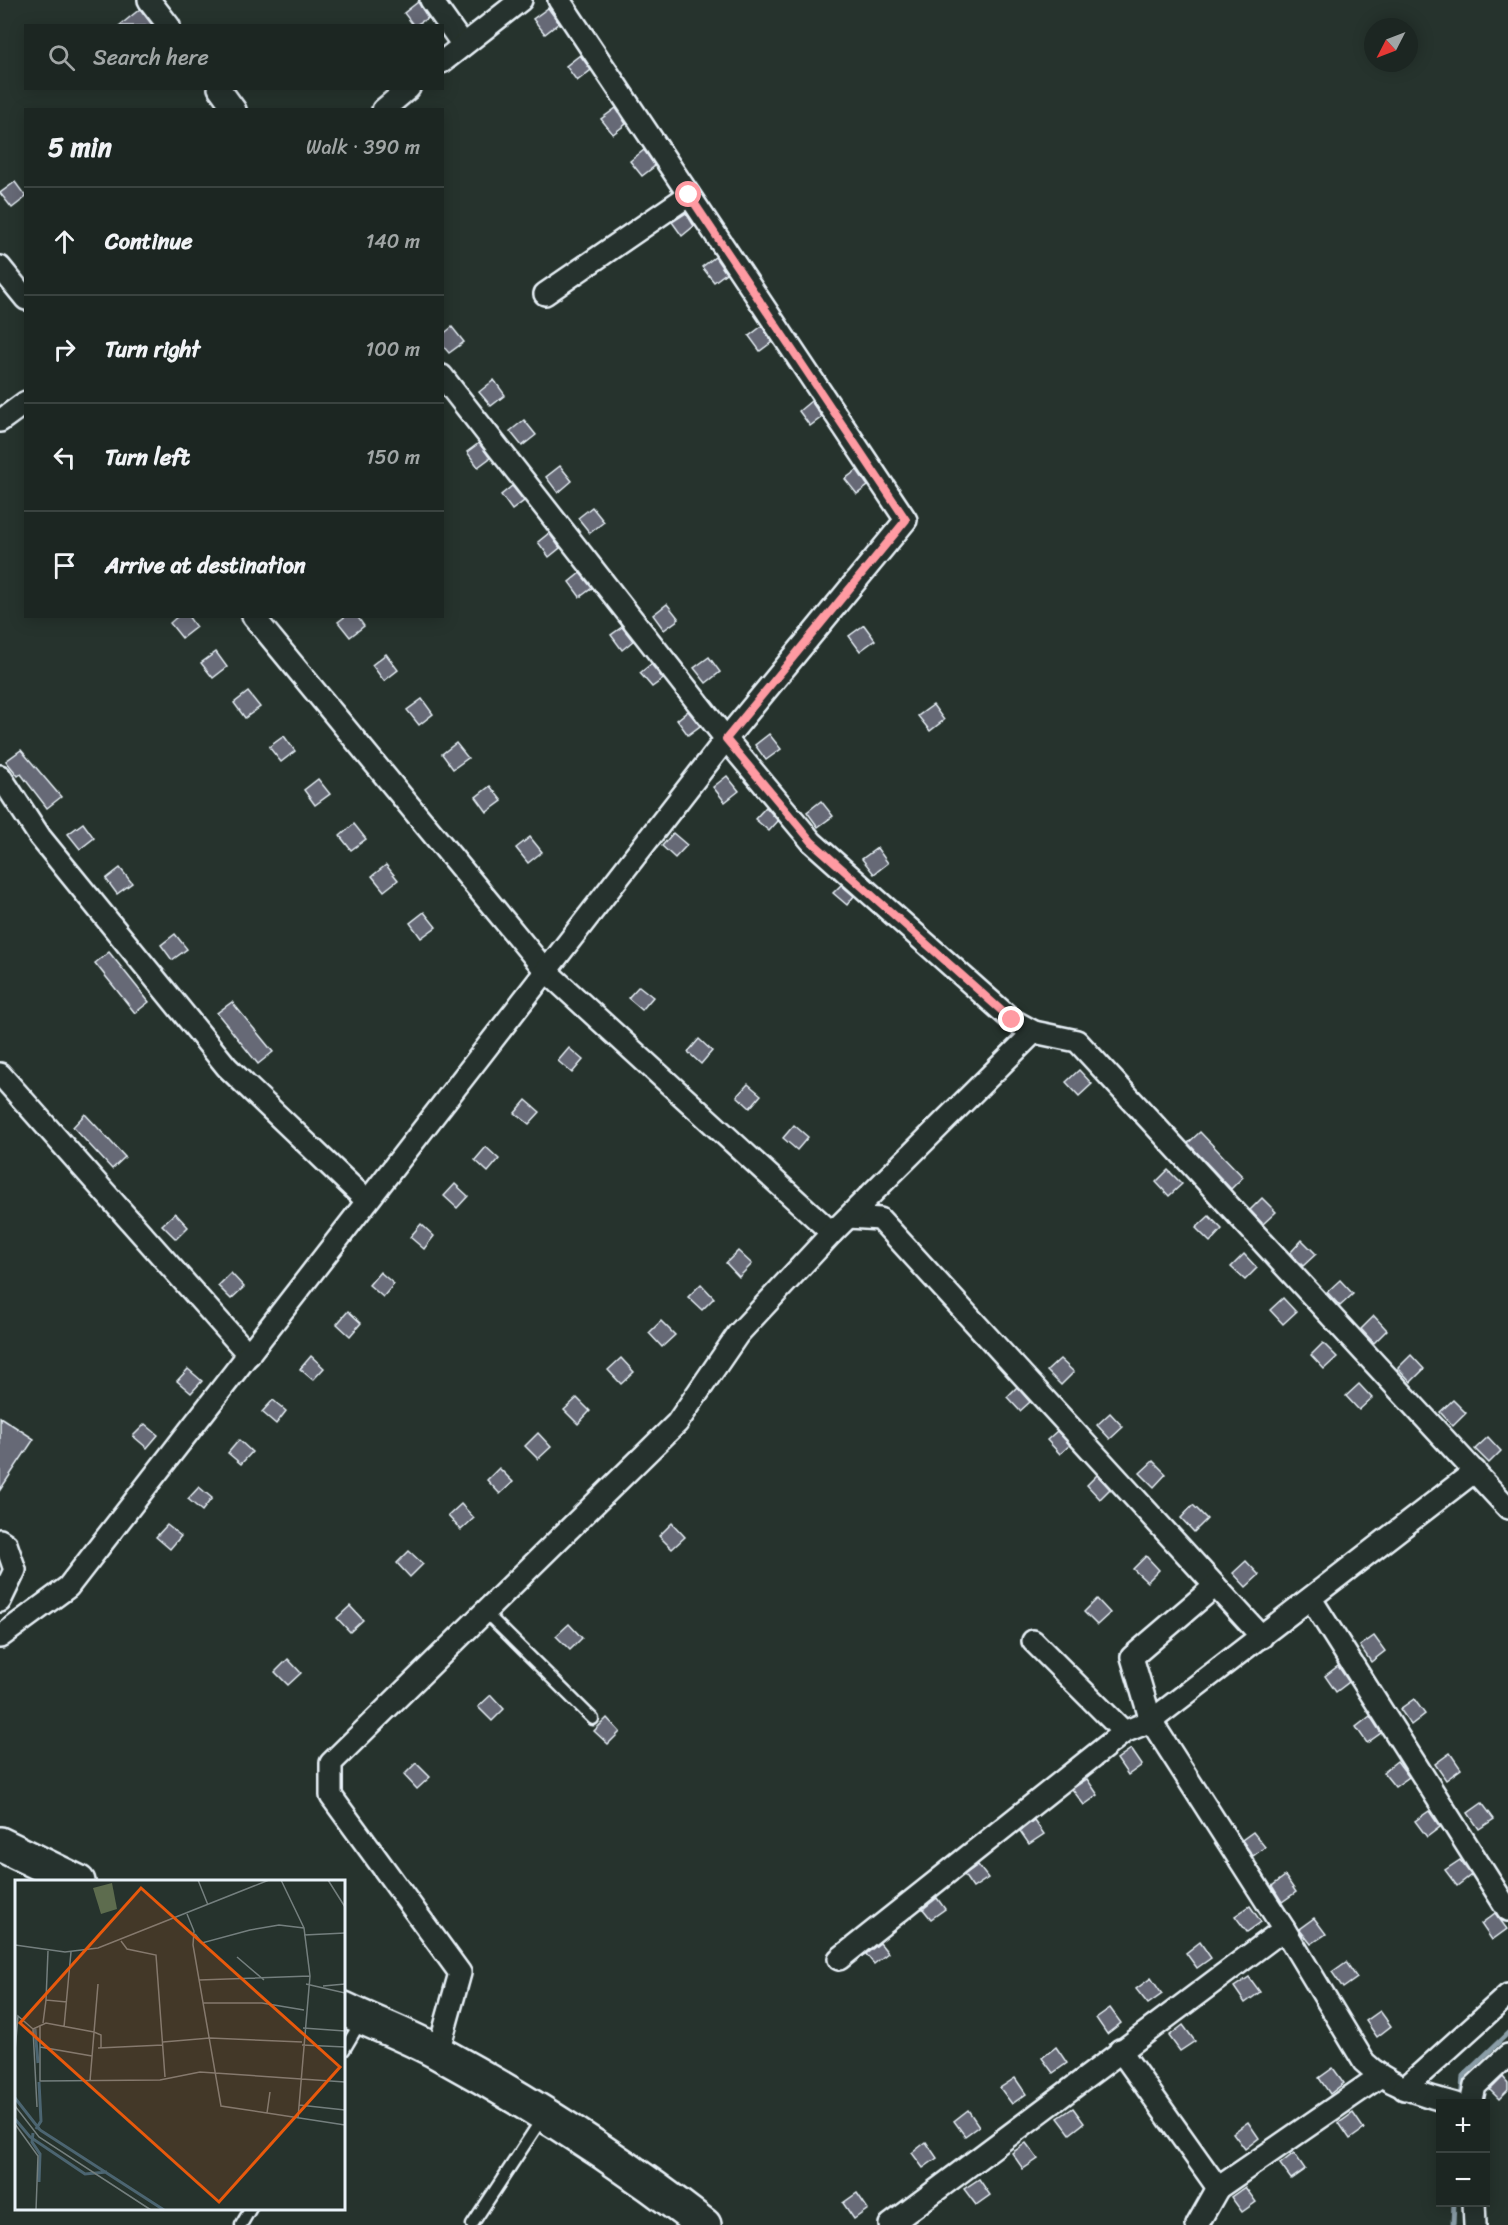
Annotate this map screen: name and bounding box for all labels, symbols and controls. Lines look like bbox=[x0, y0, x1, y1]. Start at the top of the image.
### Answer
north arrow bbox=[1364, 18, 1418, 72]
search box bbox=[24, 24, 444, 90]
text: Search here bbox=[93, 38, 209, 77]
icon: search bbox=[45, 41, 78, 74]
text: 5 min bbox=[48, 124, 112, 170]
text: Walk · 390 m bbox=[306, 130, 420, 165]
route start bbox=[675, 181, 701, 207]
text: Continue bbox=[105, 222, 193, 261]
text: 140 m bbox=[366, 224, 420, 259]
icon: ahead bbox=[48, 225, 81, 258]
text: Turn right bbox=[105, 330, 200, 369]
text: 100 m bbox=[366, 332, 420, 367]
icon: right bbox=[48, 333, 81, 366]
text: Turn left bbox=[105, 438, 190, 477]
text: 150 m bbox=[366, 440, 420, 475]
icon: left bbox=[48, 441, 81, 474]
text: Arrive at destination bbox=[105, 546, 306, 585]
icon: arrive bbox=[48, 549, 81, 582]
route end bbox=[998, 1006, 1024, 1032]
inset map bbox=[15, 1880, 345, 2210]
map controls bbox=[1436, 2099, 1490, 2207]
button: + bbox=[1436, 2099, 1490, 2153]
button: − bbox=[1436, 2153, 1490, 2207]

